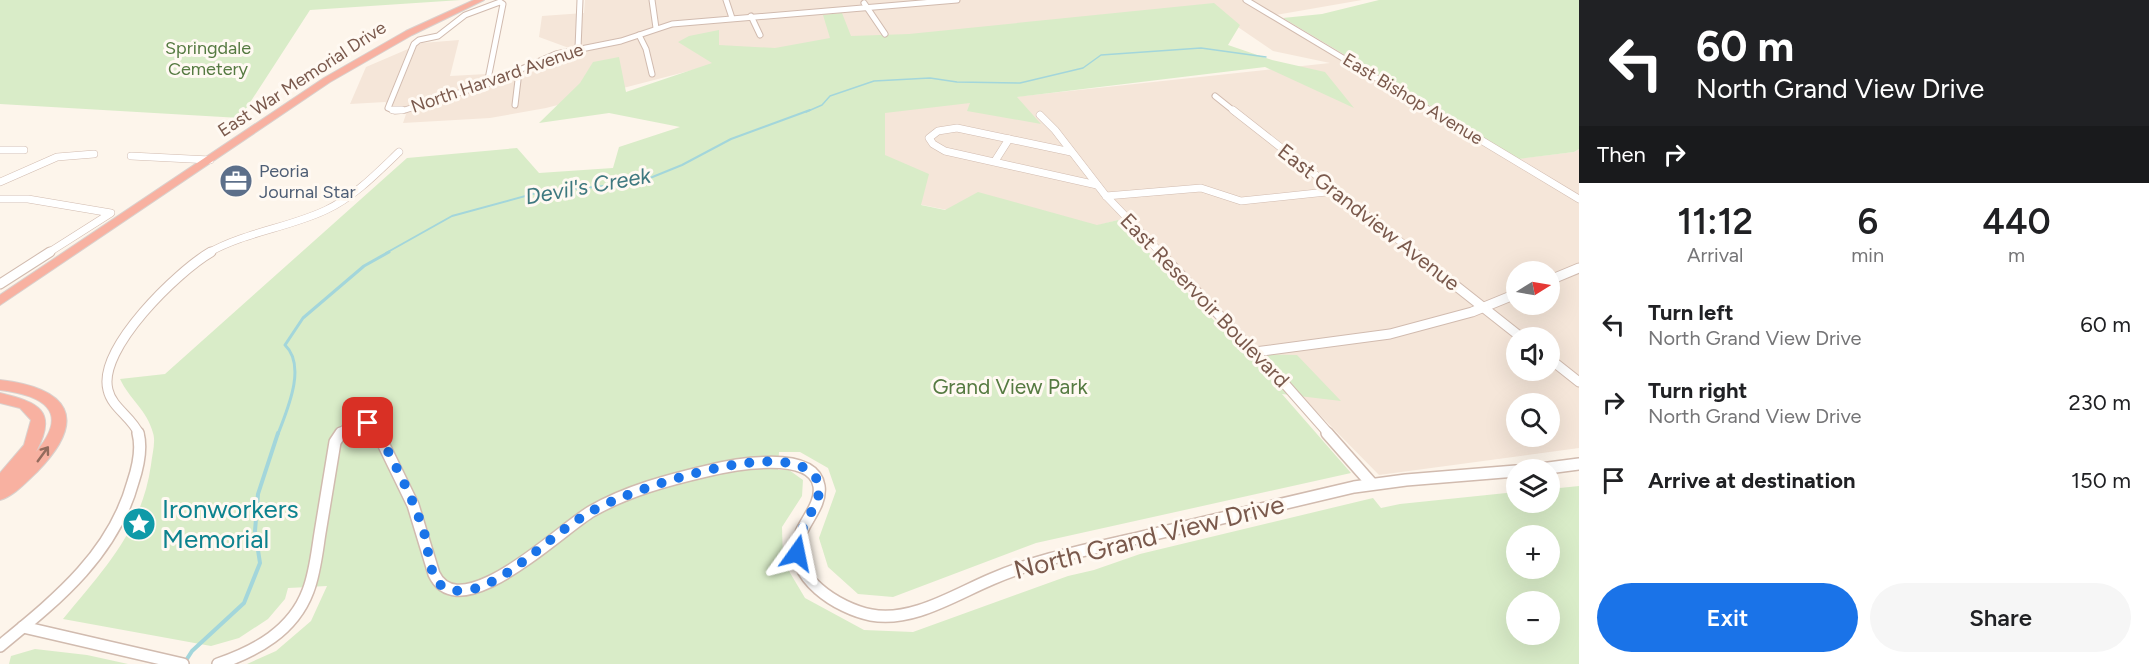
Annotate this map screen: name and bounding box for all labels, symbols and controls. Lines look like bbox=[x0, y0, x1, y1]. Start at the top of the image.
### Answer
street label: East War Memorial Drive bbox=[214, 16, 390, 142]
text: 60 m bbox=[1696, 21, 1794, 72]
icon: left bbox=[1597, 24, 1675, 102]
park label: Springdale Cemetery bbox=[165, 37, 251, 80]
street label: North Harvard Avenue bbox=[408, 38, 586, 118]
street label: East Bishop Avenue bbox=[1339, 49, 1487, 150]
text: North Grand View Drive bbox=[1696, 72, 1984, 105]
street label: East Grandview Avenue bbox=[1273, 138, 1465, 296]
icon: right bbox=[1658, 138, 1691, 171]
text: Then bbox=[1597, 141, 1646, 168]
place label: Peoria Journal Star bbox=[259, 160, 356, 203]
water label: Devil's Creek bbox=[523, 161, 654, 210]
office icon: Peoria Journal Star bbox=[218, 163, 254, 199]
text: 11:12 bbox=[1677, 200, 1753, 243]
text: 6 bbox=[1857, 200, 1878, 243]
text: 440 bbox=[1982, 200, 2051, 243]
street label: East Reservoir Boulevard bbox=[1115, 208, 1295, 392]
text: Arrival bbox=[1687, 243, 1743, 267]
text: min bbox=[1851, 243, 1884, 267]
text: m bbox=[2008, 243, 2025, 267]
north arrow bbox=[1506, 261, 1560, 315]
map controls bbox=[1506, 261, 1560, 645]
text: Turn left bbox=[1648, 299, 1734, 326]
icon: left bbox=[1597, 308, 1630, 341]
text: 60 m bbox=[2080, 311, 2131, 338]
text: North Grand View Drive bbox=[1648, 326, 1862, 350]
button: sound bbox=[1506, 327, 1560, 381]
park label: Grand View Park bbox=[932, 374, 1088, 399]
text: Turn right bbox=[1648, 377, 1747, 404]
icon: right bbox=[1597, 386, 1630, 419]
text: 230 m bbox=[2068, 389, 2131, 416]
button: search bbox=[1506, 393, 1560, 447]
pin bbox=[342, 397, 393, 448]
text: North Grand View Drive bbox=[1648, 404, 1862, 428]
icon: arrive bbox=[351, 406, 384, 439]
one-way arrow bbox=[36, 447, 49, 463]
button: layers bbox=[1506, 459, 1560, 513]
icon: arrive bbox=[1597, 464, 1630, 497]
text: Arrive at destination bbox=[1648, 467, 1856, 494]
text: 150 m bbox=[2071, 467, 2131, 494]
street label: North Grand View Drive bbox=[1010, 488, 1288, 586]
place label: Ironworkers Memorial bbox=[162, 493, 299, 555]
place icon: Ironworkers Memorial bbox=[121, 506, 157, 542]
position arrow bbox=[765, 521, 829, 585]
button: + bbox=[1506, 525, 1560, 579]
button: Exit bbox=[1597, 583, 1858, 652]
button: Share bbox=[1870, 583, 2131, 652]
button: − bbox=[1506, 591, 1560, 645]

